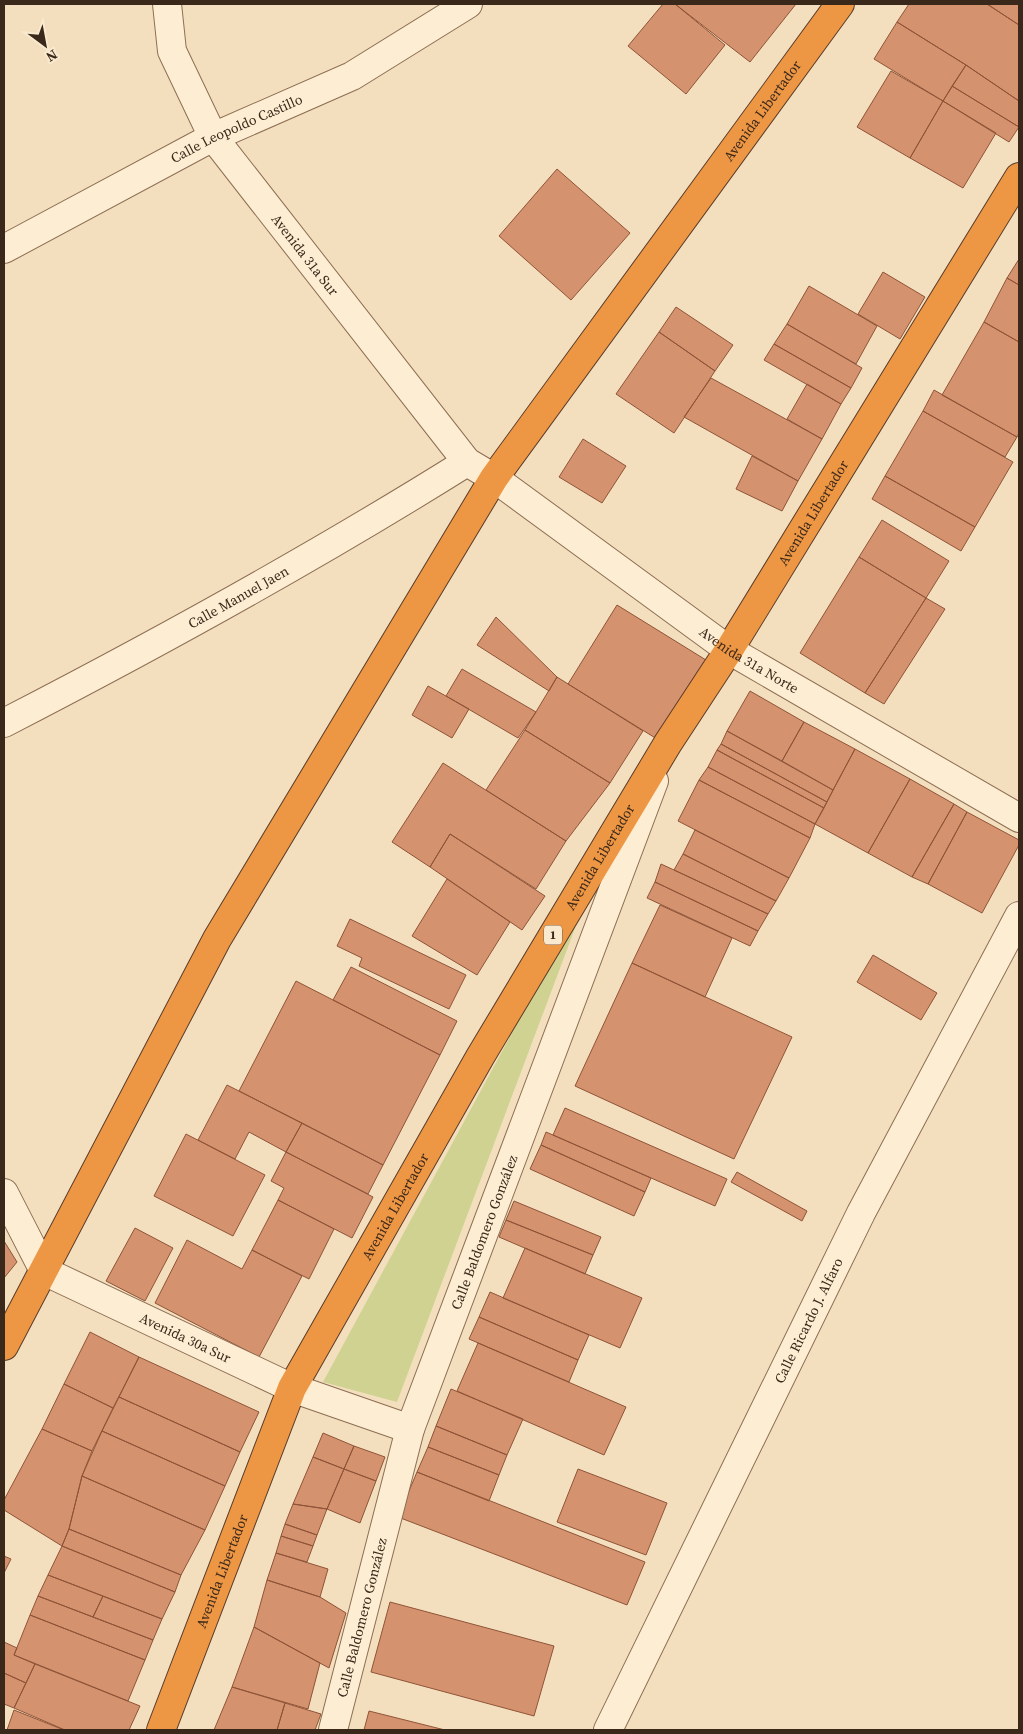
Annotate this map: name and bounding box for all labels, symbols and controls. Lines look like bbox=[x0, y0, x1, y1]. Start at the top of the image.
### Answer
north arrow bbox=[20, 20, 70, 70]
text: N bbox=[42, 45, 62, 67]
street label: Avenida Libertador bbox=[719, 56, 806, 165]
street label: Calle Leopoldo Castillo bbox=[167, 89, 306, 168]
street label: Avenida 31a Sur bbox=[267, 210, 343, 300]
street label: Avenida Libertador bbox=[773, 456, 853, 569]
street label: Calle Manuel Jaen bbox=[184, 561, 293, 633]
street label: Avenida 31a Norte bbox=[695, 622, 802, 698]
street label: Avenida Libertador bbox=[560, 800, 639, 914]
road number: 1 bbox=[544, 926, 562, 944]
street label: Avenida Libertador bbox=[357, 1149, 434, 1264]
street label: Calle Baldomero González bbox=[446, 1151, 523, 1312]
street label: Calle Ricardo J. Alfaro bbox=[769, 1254, 848, 1387]
street label: Avenida 30a Sur bbox=[136, 1308, 234, 1368]
street label: Avenida Libertador bbox=[191, 1511, 253, 1631]
street label: Calle Baldomero González bbox=[332, 1535, 392, 1700]

